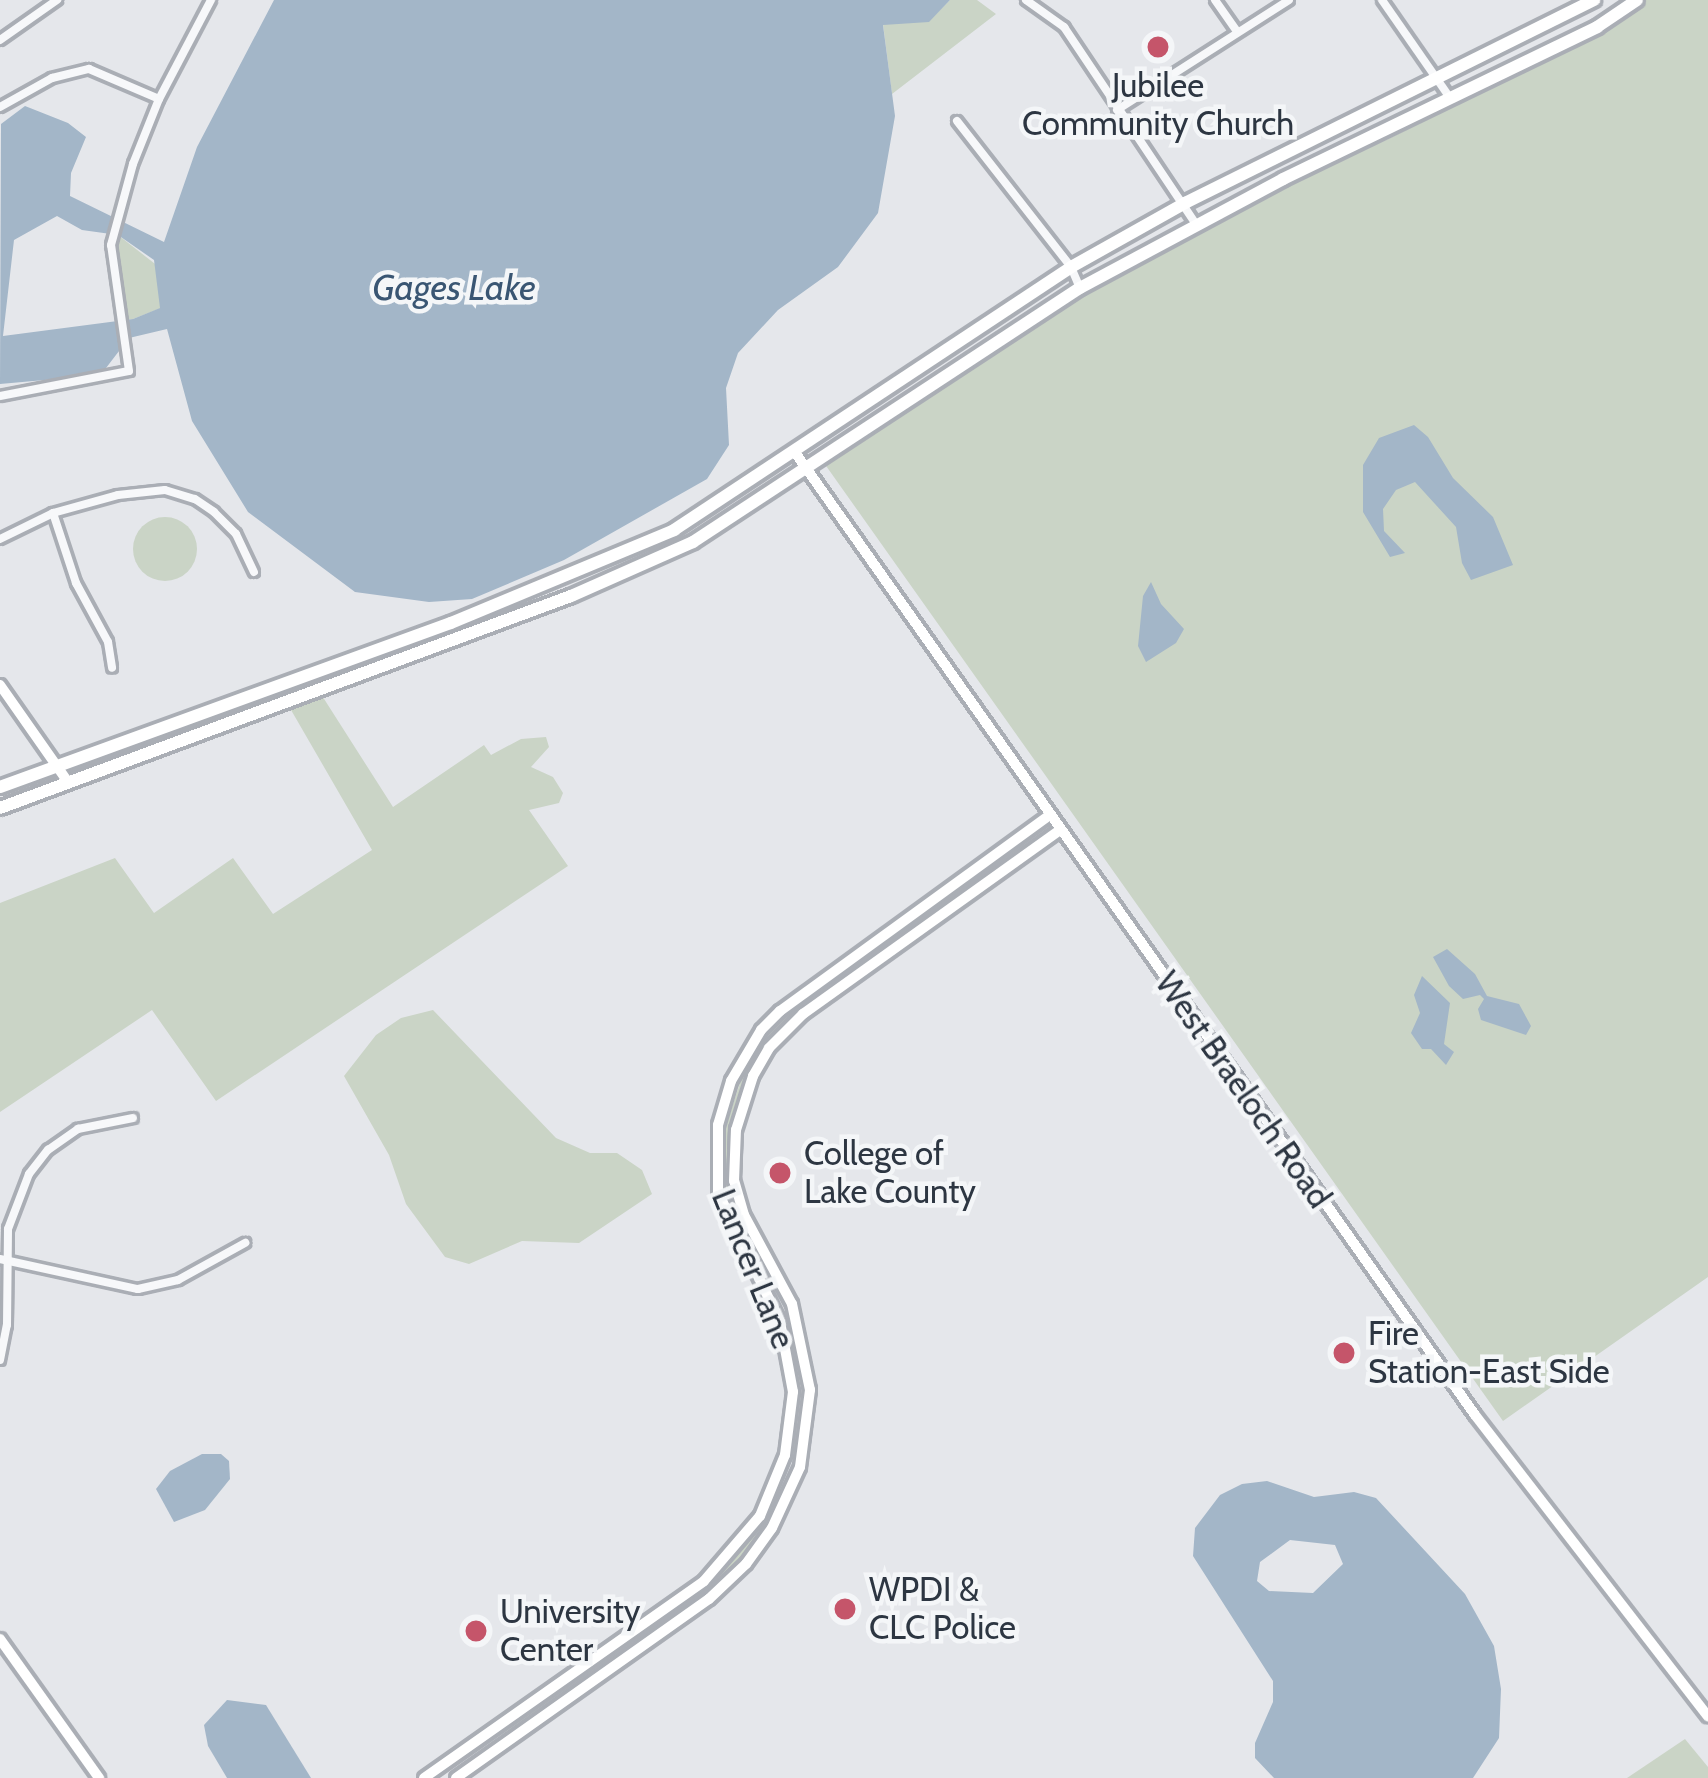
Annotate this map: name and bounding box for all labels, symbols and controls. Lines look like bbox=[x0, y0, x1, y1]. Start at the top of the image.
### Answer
marker: Jubilee Community Church bbox=[1145, 34, 1171, 60]
place label: Jubilee Community Church bbox=[1022, 66, 1294, 144]
water label: Gages Lake bbox=[372, 266, 536, 310]
street label: West Braeloch Road bbox=[1147, 964, 1339, 1216]
place label: College of Lake County bbox=[804, 1134, 976, 1212]
marker: College of Lake County bbox=[767, 1160, 793, 1186]
street label: Lancer Lane bbox=[703, 1184, 803, 1354]
place label: Fire Station-East Side bbox=[1368, 1314, 1610, 1392]
marker: Fire Station-East Side bbox=[1331, 1340, 1357, 1366]
place label: WPDI & CLC Police bbox=[869, 1570, 1016, 1648]
place label: University Center bbox=[500, 1592, 641, 1670]
marker: WPDI & CLC Police bbox=[832, 1596, 858, 1622]
marker: University Center bbox=[463, 1618, 489, 1644]

